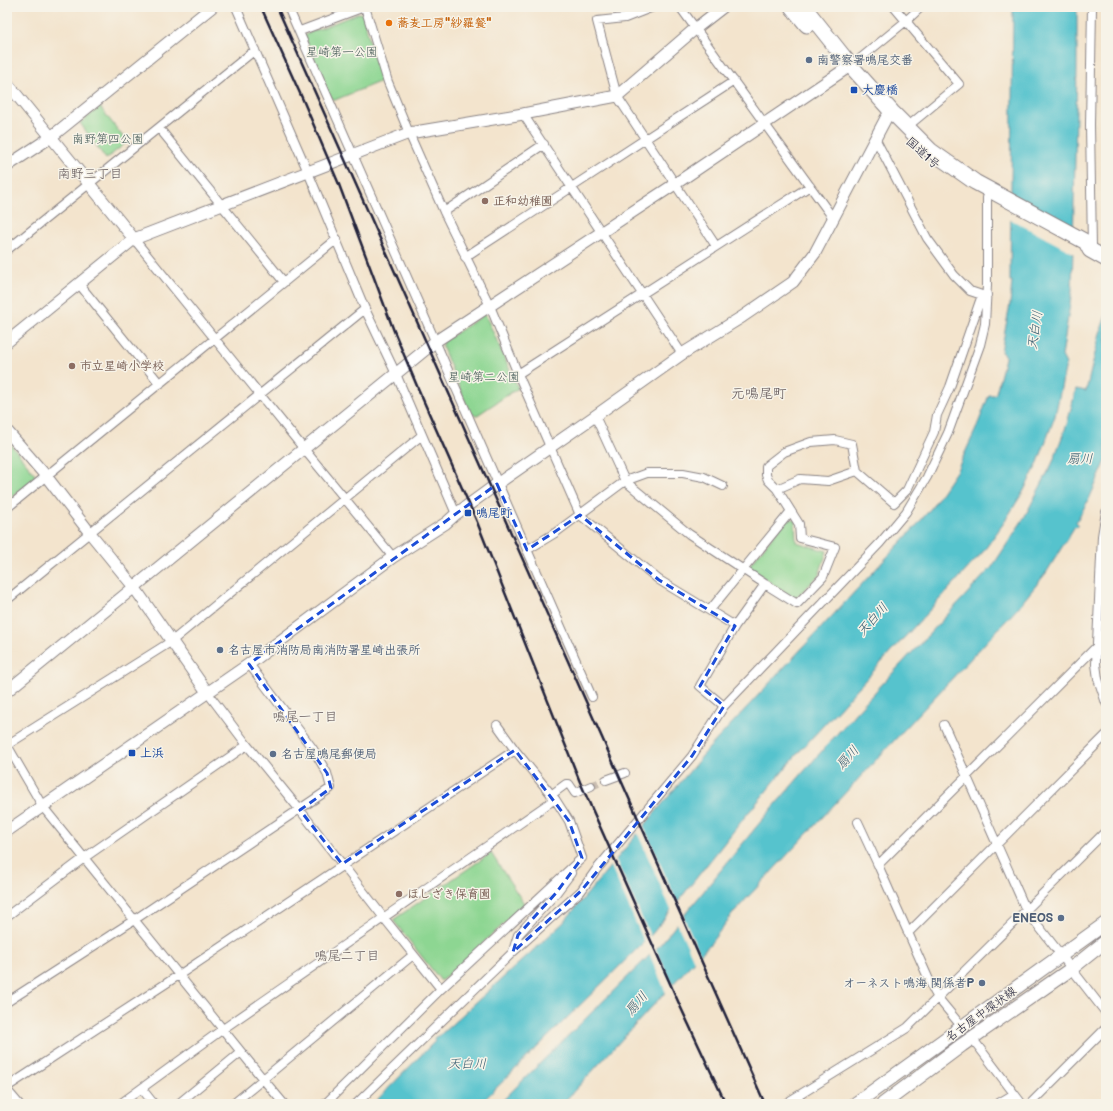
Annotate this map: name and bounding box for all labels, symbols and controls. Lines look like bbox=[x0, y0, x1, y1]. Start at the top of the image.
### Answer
place label: 蕎麦工房"紗羅餐" bbox=[397, 16, 491, 31]
marker: 蕎麦工房"紗羅餐" bbox=[384, 18, 394, 28]
park label: 星崎第一公園 bbox=[306, 45, 378, 60]
place label: 南警察署鳴尾交番 bbox=[817, 53, 913, 68]
marker: 南警察署鳴尾交番 bbox=[804, 55, 814, 65]
place label: 大慶橋 bbox=[862, 83, 898, 98]
marker: 大慶橋 bbox=[849, 85, 859, 95]
park label: 南野第四公園 bbox=[72, 132, 144, 147]
street label: 国道1号 bbox=[903, 134, 943, 173]
district label: 南野三丁目 bbox=[57, 166, 123, 182]
place label: 正和幼稚園 bbox=[493, 194, 553, 209]
marker: 正和幼稚園 bbox=[480, 196, 490, 206]
water label: 天白川 bbox=[1024, 310, 1046, 351]
place label: 市立星崎小学校 bbox=[80, 359, 164, 374]
marker: 市立星崎小学校 bbox=[67, 361, 77, 371]
park label: 星崎第二公園 bbox=[448, 370, 520, 385]
district label: 元鳴尾町 bbox=[731, 385, 787, 402]
water label: 扇川 bbox=[1067, 451, 1093, 467]
place label: 鳴尾町 bbox=[476, 506, 512, 521]
marker: 鳴尾町 bbox=[463, 508, 473, 518]
water label: 天白川 bbox=[854, 600, 892, 640]
place label: 名古屋市消防局南消防署星崎出張所 bbox=[228, 643, 421, 658]
marker: 名古屋市消防局南消防署星崎出張所 bbox=[215, 645, 225, 655]
district label: 鳴尾一丁目 bbox=[272, 709, 338, 725]
water label: 扇川 bbox=[833, 743, 862, 773]
place label: 上浜 bbox=[140, 746, 164, 761]
place label: 名古屋鳴尾郵便局 bbox=[281, 747, 377, 762]
marker: 上浜 bbox=[127, 748, 137, 758]
marker: 名古屋鳴尾郵便局 bbox=[268, 749, 278, 759]
place label: ほしざき保育園 bbox=[407, 887, 491, 902]
marker: ほしざき保育園 bbox=[394, 889, 404, 899]
place label: ENEOS bbox=[1012, 911, 1053, 926]
marker: ENEOS bbox=[1056, 913, 1066, 923]
district label: 鳴尾二丁目 bbox=[314, 948, 380, 964]
place label: オーネスト鳴海 関係者P bbox=[843, 976, 974, 991]
marker: オーネスト鳴海 関係者P bbox=[977, 978, 987, 988]
street label: 名古屋中環状線 bbox=[943, 984, 1020, 1045]
water label: 扇川 bbox=[622, 989, 651, 1019]
water label: 天白川 bbox=[447, 1056, 487, 1072]

